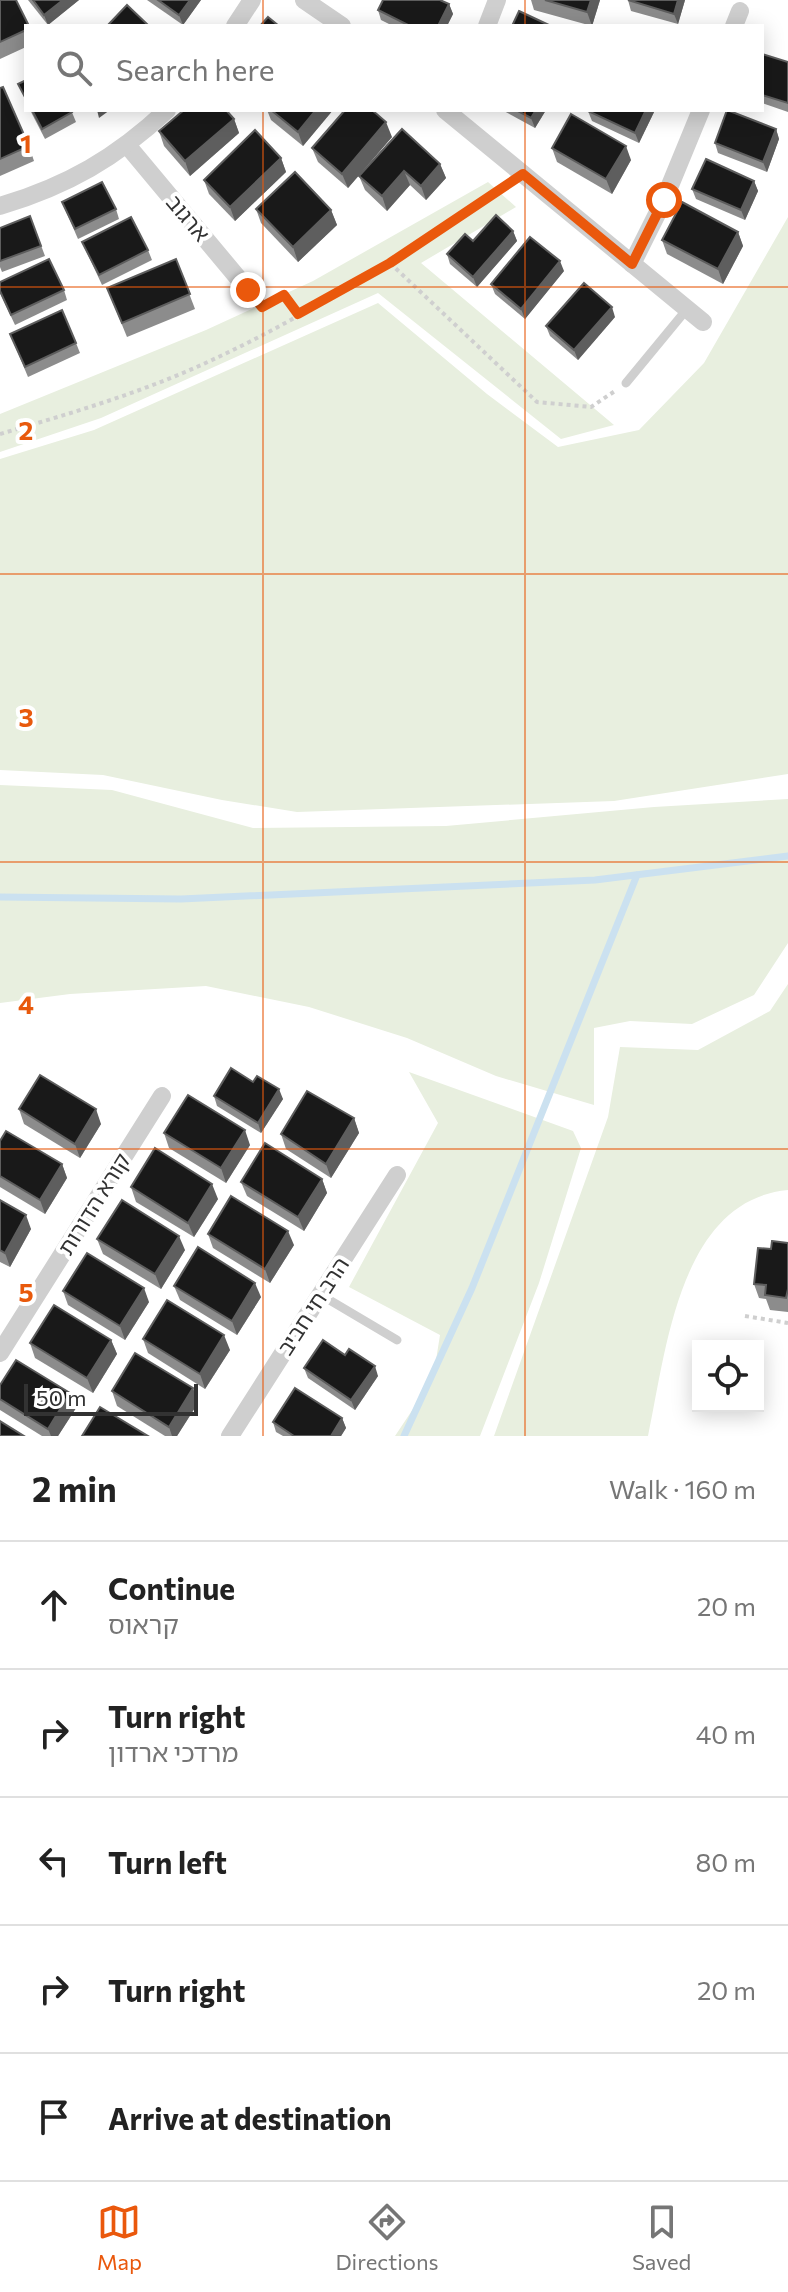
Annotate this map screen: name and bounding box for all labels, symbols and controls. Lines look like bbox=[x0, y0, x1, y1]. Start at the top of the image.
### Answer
search box bbox=[24, 24, 764, 112]
icon: search bbox=[52, 46, 96, 90]
text: Search here bbox=[116, 50, 275, 87]
text: 1 bbox=[20, 127, 32, 158]
route start bbox=[646, 182, 682, 218]
street label: ארגוב bbox=[161, 189, 216, 247]
route end bbox=[230, 272, 266, 308]
text: 2 bbox=[19, 414, 33, 445]
text: 3 bbox=[18, 701, 34, 732]
text: 4 bbox=[18, 988, 34, 1019]
street label: קורא הדורות bbox=[52, 1148, 136, 1260]
street label: הרב חי חביב bbox=[271, 1252, 354, 1360]
text: 5 bbox=[18, 1276, 34, 1307]
map controls bbox=[692, 1340, 764, 1412]
button: locate bbox=[692, 1340, 764, 1412]
scale bar bbox=[24, 1380, 198, 1416]
text: 50 m bbox=[36, 1384, 86, 1411]
text: 2 min bbox=[32, 1467, 117, 1509]
text: Walk · 160 m bbox=[609, 1473, 756, 1504]
text: Continue bbox=[108, 1569, 235, 1606]
icon: ahead bbox=[32, 1583, 76, 1627]
text: 20 m bbox=[697, 1590, 756, 1621]
text: קראוס bbox=[108, 1608, 179, 1639]
text: Turn right bbox=[108, 1697, 245, 1734]
icon: right bbox=[32, 1711, 76, 1755]
text: 40 m bbox=[696, 1718, 756, 1749]
text: מרדכי ארדון bbox=[108, 1736, 238, 1767]
icon: left bbox=[32, 1839, 76, 1883]
text: Turn left bbox=[108, 1843, 227, 1880]
text: 80 m bbox=[696, 1846, 756, 1877]
icon: right bbox=[32, 1967, 76, 2011]
text: Turn right bbox=[108, 1971, 245, 2008]
text: 20 m bbox=[697, 1974, 756, 2005]
icon: arrive bbox=[32, 2095, 76, 2139]
text: Arrive at destination bbox=[108, 2099, 392, 2136]
tab: Map bbox=[97, 2200, 142, 2275]
tab: Directions bbox=[335, 2200, 439, 2275]
tab: Saved bbox=[632, 2200, 691, 2275]

